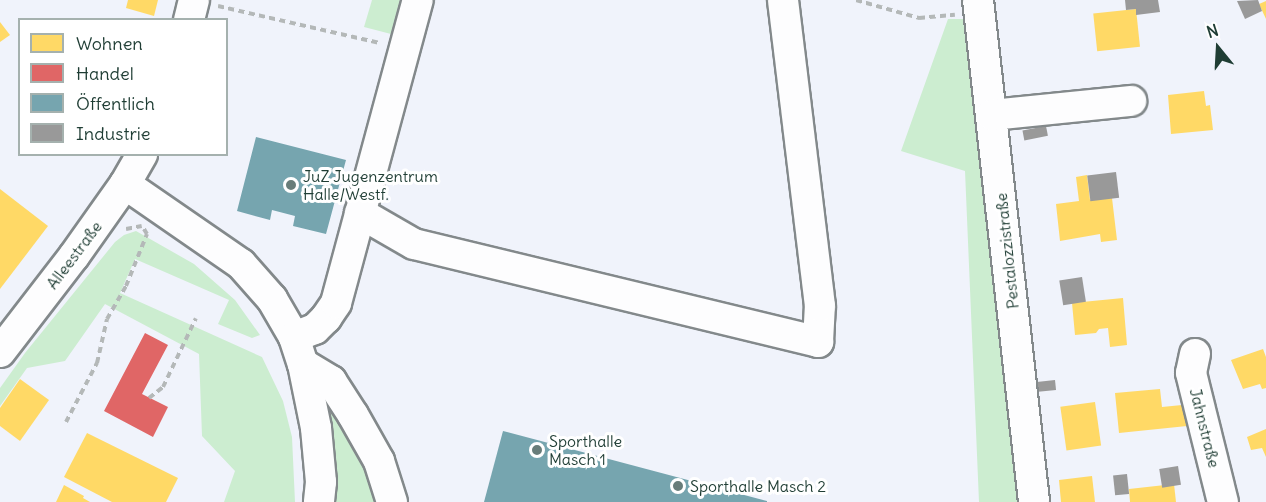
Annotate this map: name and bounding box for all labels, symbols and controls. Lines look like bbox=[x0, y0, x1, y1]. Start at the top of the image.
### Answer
legend bbox=[18, 18, 228, 156]
north arrow bbox=[1188, 18, 1248, 78]
text: N bbox=[1204, 20, 1221, 42]
text: Wohnen bbox=[76, 32, 143, 55]
text: Handel bbox=[76, 62, 134, 85]
text: Öffentlich bbox=[76, 92, 155, 115]
text: Industrie bbox=[76, 122, 151, 145]
place label: JuZ Jugenzentrum Halle/Westf. bbox=[303, 166, 438, 204]
marker: JuZ Jugenzentrum Halle/Westf. bbox=[284, 178, 298, 192]
street label: Pestalozzistraße bbox=[991, 192, 1023, 310]
street label: Alleestraße bbox=[42, 217, 106, 293]
street label: Jahnstraße bbox=[1186, 386, 1224, 470]
place label: Sporthalle Masch 1 bbox=[549, 431, 622, 469]
marker: Sporthalle Masch 1 bbox=[530, 443, 544, 457]
place label: Sporthalle Masch 2 bbox=[690, 476, 826, 496]
marker: Sporthalle Masch 2 bbox=[671, 479, 685, 493]

